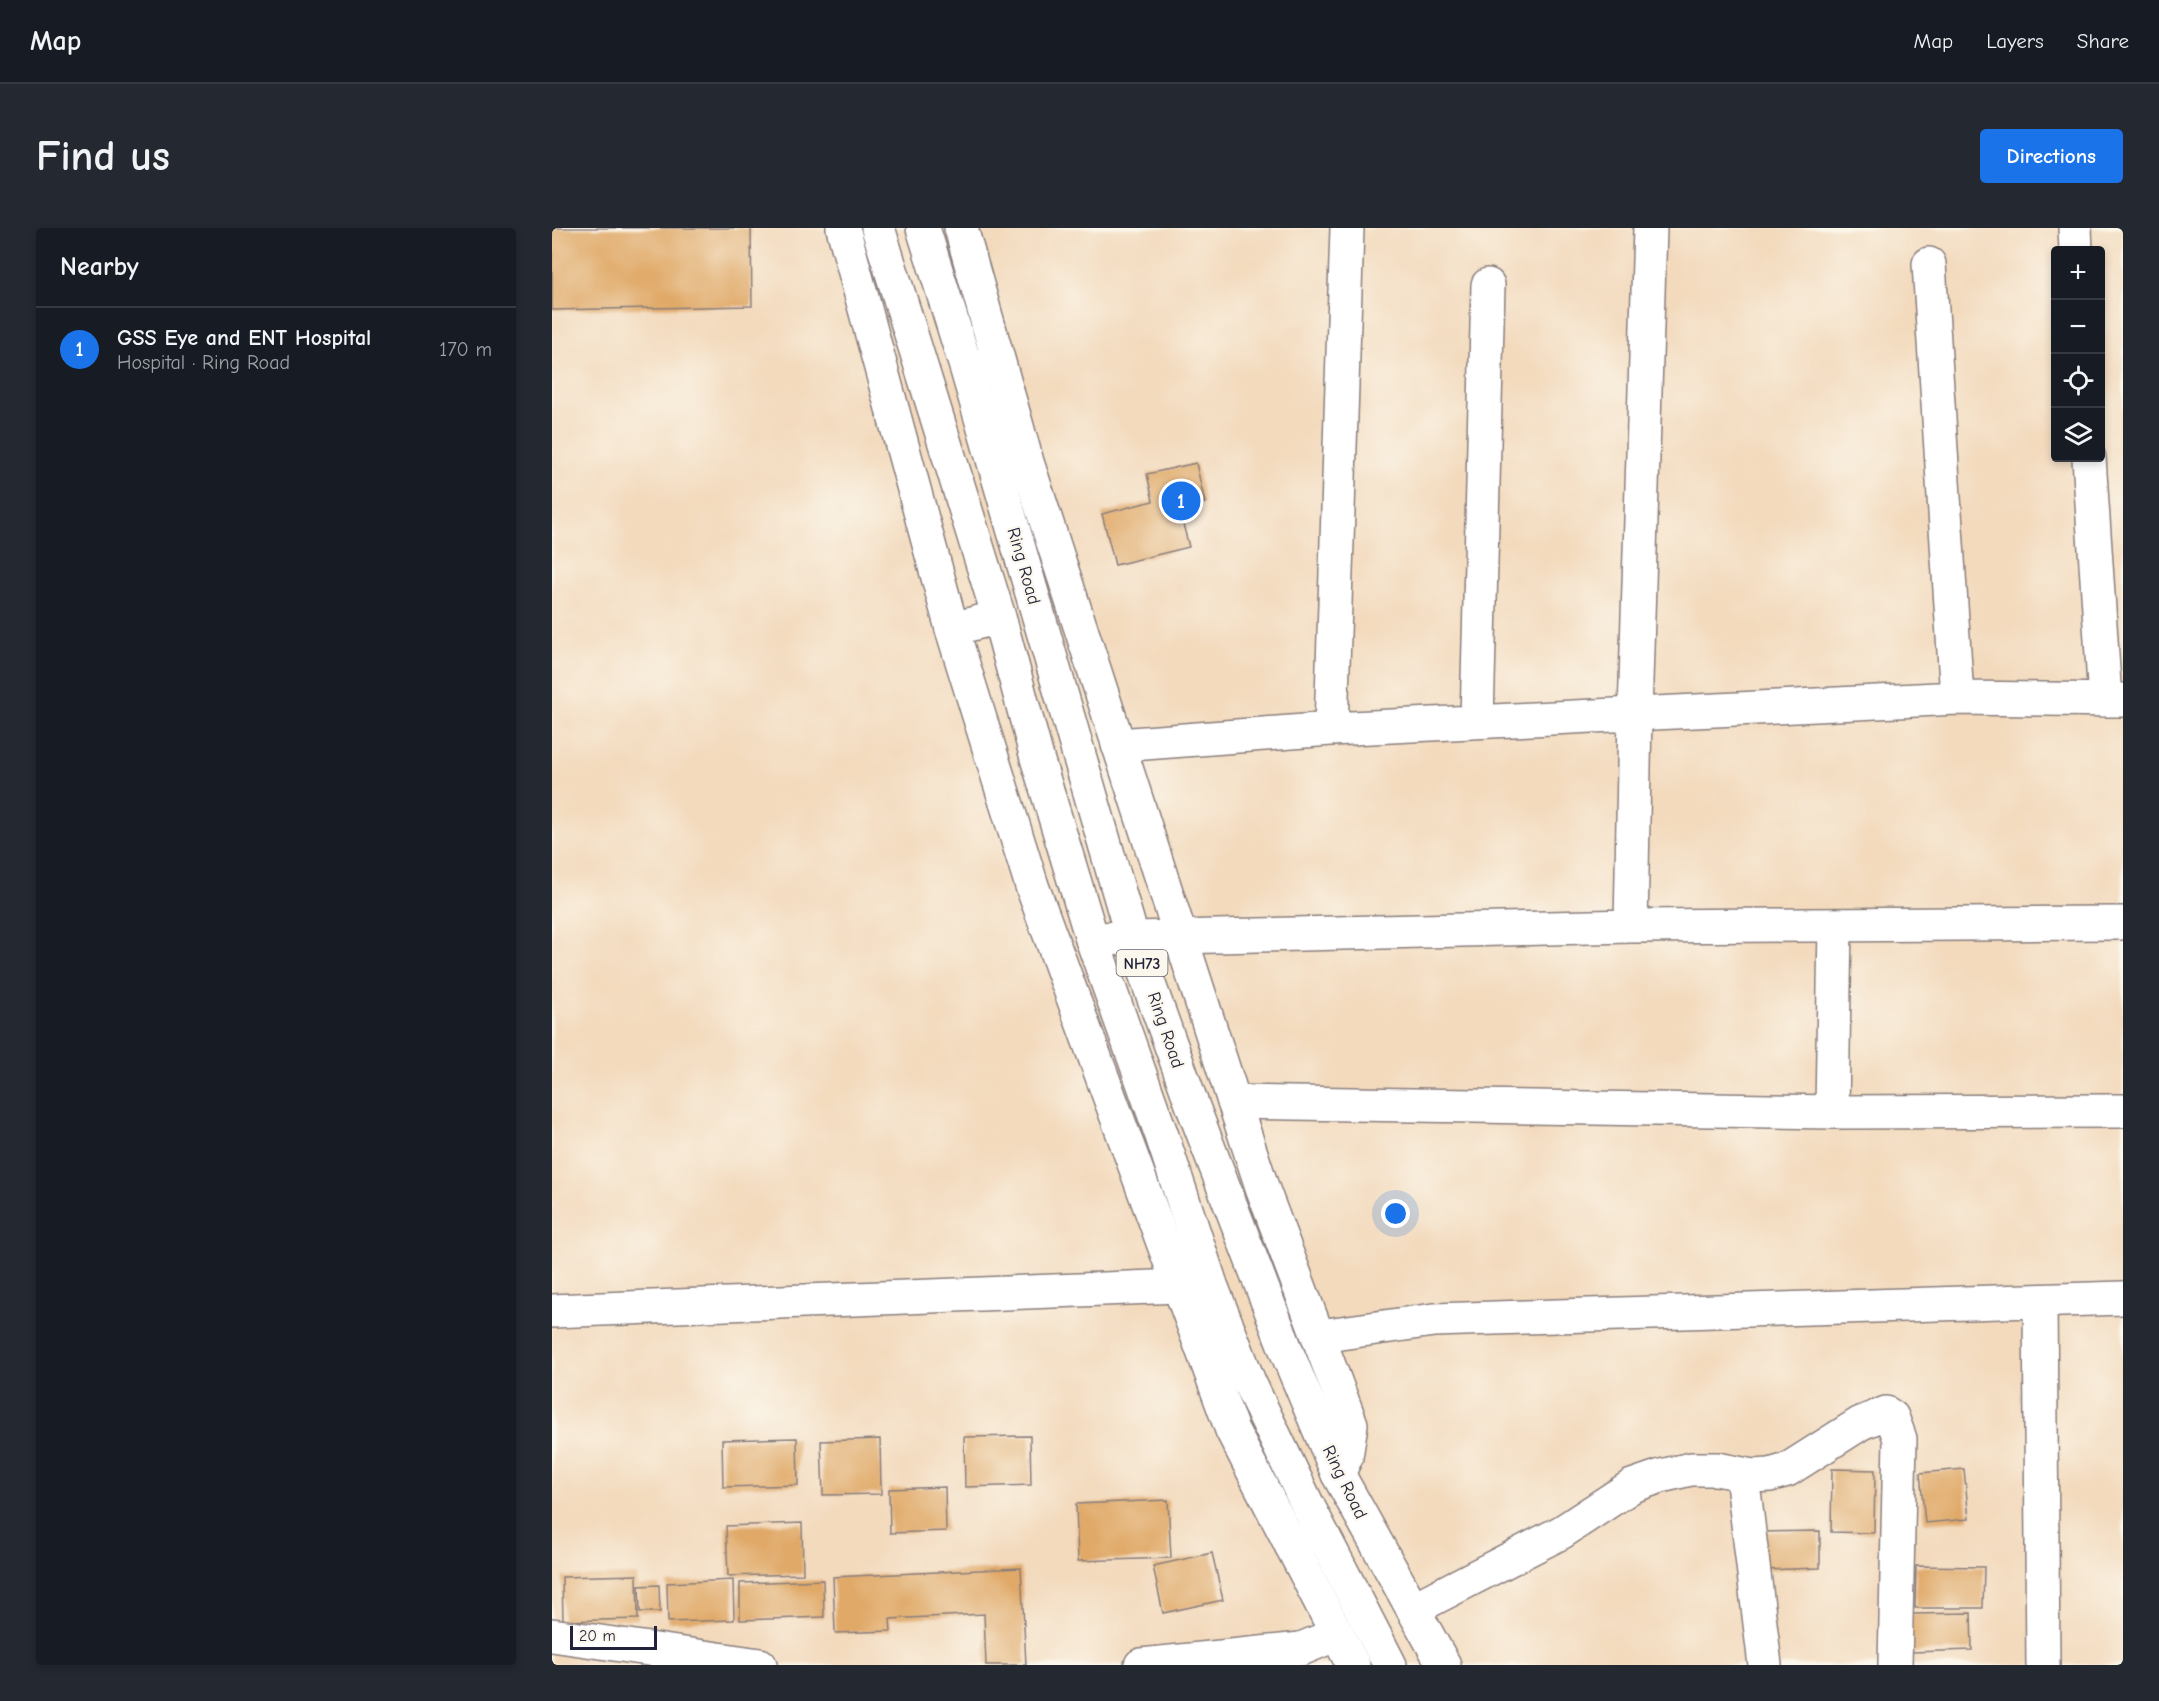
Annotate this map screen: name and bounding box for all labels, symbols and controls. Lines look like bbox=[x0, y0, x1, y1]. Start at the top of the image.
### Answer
text: Map bbox=[30, 25, 81, 57]
text: Map bbox=[1914, 29, 1953, 53]
text: Layers bbox=[1986, 29, 2044, 53]
text: Share bbox=[2077, 29, 2129, 53]
button: Directions bbox=[1980, 129, 2123, 183]
text: Find us bbox=[36, 132, 170, 181]
map controls bbox=[2051, 246, 2105, 462]
button: + bbox=[2051, 246, 2105, 300]
text: Nearby bbox=[60, 252, 139, 282]
button: − bbox=[2051, 300, 2105, 354]
text: GSS Eye and ENT Hospital bbox=[117, 325, 371, 351]
text: 1 bbox=[76, 338, 83, 361]
text: 170 m bbox=[439, 338, 492, 361]
text: Hospital · Ring Road bbox=[117, 351, 290, 374]
button: locate bbox=[2051, 354, 2105, 408]
button: layers bbox=[2051, 408, 2105, 462]
pin: 1 bbox=[1162, 478, 1200, 524]
street label: Ring Road bbox=[1003, 525, 1045, 607]
road number: NH73 bbox=[1116, 950, 1168, 976]
street label: Ring Road bbox=[1143, 989, 1188, 1071]
your location bbox=[1381, 1199, 1410, 1228]
street label: Ring Road bbox=[1318, 1442, 1371, 1522]
scale bar bbox=[570, 1623, 657, 1650]
text: 20 m bbox=[579, 1627, 616, 1645]

